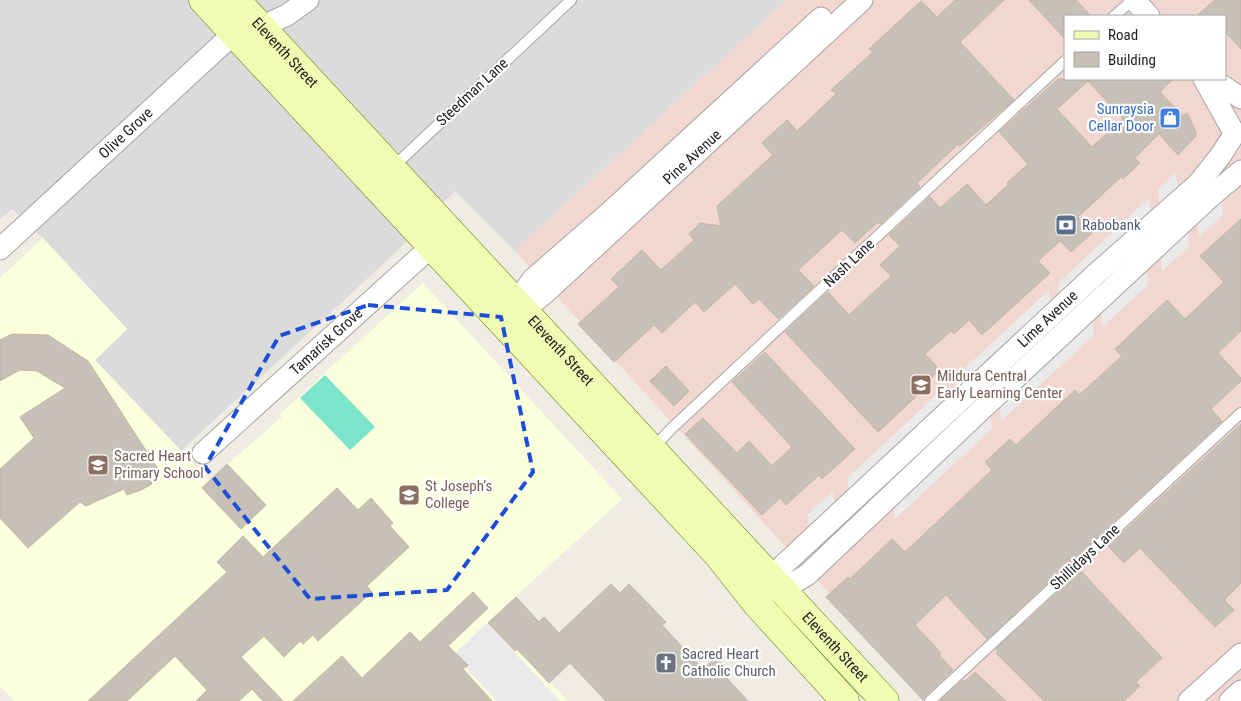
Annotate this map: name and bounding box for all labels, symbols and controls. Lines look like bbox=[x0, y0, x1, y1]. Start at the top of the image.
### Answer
street label: Eleventh Street bbox=[248, 14, 322, 92]
legend bbox=[1064, 15, 1226, 80]
text: Road bbox=[1108, 26, 1138, 44]
text: Building bbox=[1108, 51, 1156, 69]
street label: Steedman Lane bbox=[432, 54, 512, 130]
place label: Sunraysia Cellar Door bbox=[1088, 100, 1154, 135]
street label: Olive Grove bbox=[95, 104, 156, 162]
shop icon: Sunraysia Cellar Door bbox=[1158, 106, 1182, 130]
street label: Pine Avenue bbox=[659, 126, 725, 188]
bank icon: Rabobank bbox=[1054, 213, 1078, 237]
place label: Rabobank bbox=[1082, 216, 1141, 234]
street label: Nash Lane bbox=[820, 235, 878, 291]
street label: Lime Avenue bbox=[1014, 287, 1081, 351]
street label: Tamarisk Grove bbox=[286, 304, 366, 379]
street label: Eleventh Street bbox=[524, 312, 598, 389]
place label: Mildura Central Early Learning Center bbox=[937, 367, 1063, 402]
school or university icon: Mildura Central Early Learning Center bbox=[909, 373, 933, 397]
place label: Sacred Heart Primary School bbox=[114, 447, 204, 482]
school or university icon: Sacred Heart Primary School bbox=[86, 453, 110, 477]
place label: St Joseph’s College bbox=[425, 477, 492, 512]
school or university icon: St Joseph’s College bbox=[397, 483, 421, 507]
street label: Shillidays Lane bbox=[1047, 520, 1123, 594]
street label: Eleventh Street bbox=[798, 609, 872, 686]
place label: Sacred Heart Catholic Church bbox=[682, 645, 776, 680]
church icon: Sacred Heart Catholic Church bbox=[654, 651, 678, 675]

